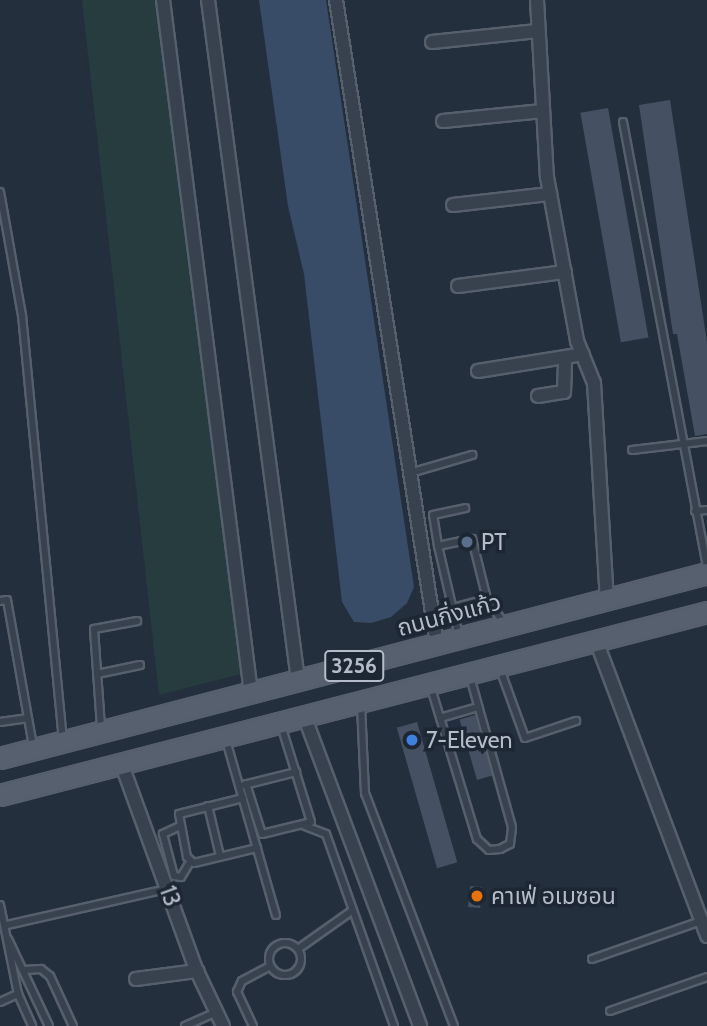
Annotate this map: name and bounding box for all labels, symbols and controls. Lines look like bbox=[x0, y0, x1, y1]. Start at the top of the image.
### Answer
place label: PT bbox=[481, 528, 506, 556]
marker: PT bbox=[459, 534, 475, 550]
street label: ถนนกิ่งแก้ว bbox=[394, 588, 504, 642]
road number: 3256 bbox=[322, 648, 386, 684]
place label: 7-Eleven bbox=[426, 726, 512, 754]
marker: 7-Eleven bbox=[404, 732, 420, 748]
street label: 13 bbox=[154, 882, 186, 910]
place label: คาเฟ่ อเมซอน bbox=[491, 882, 616, 910]
marker: คาเฟ่ อเมซอน bbox=[469, 888, 485, 904]

